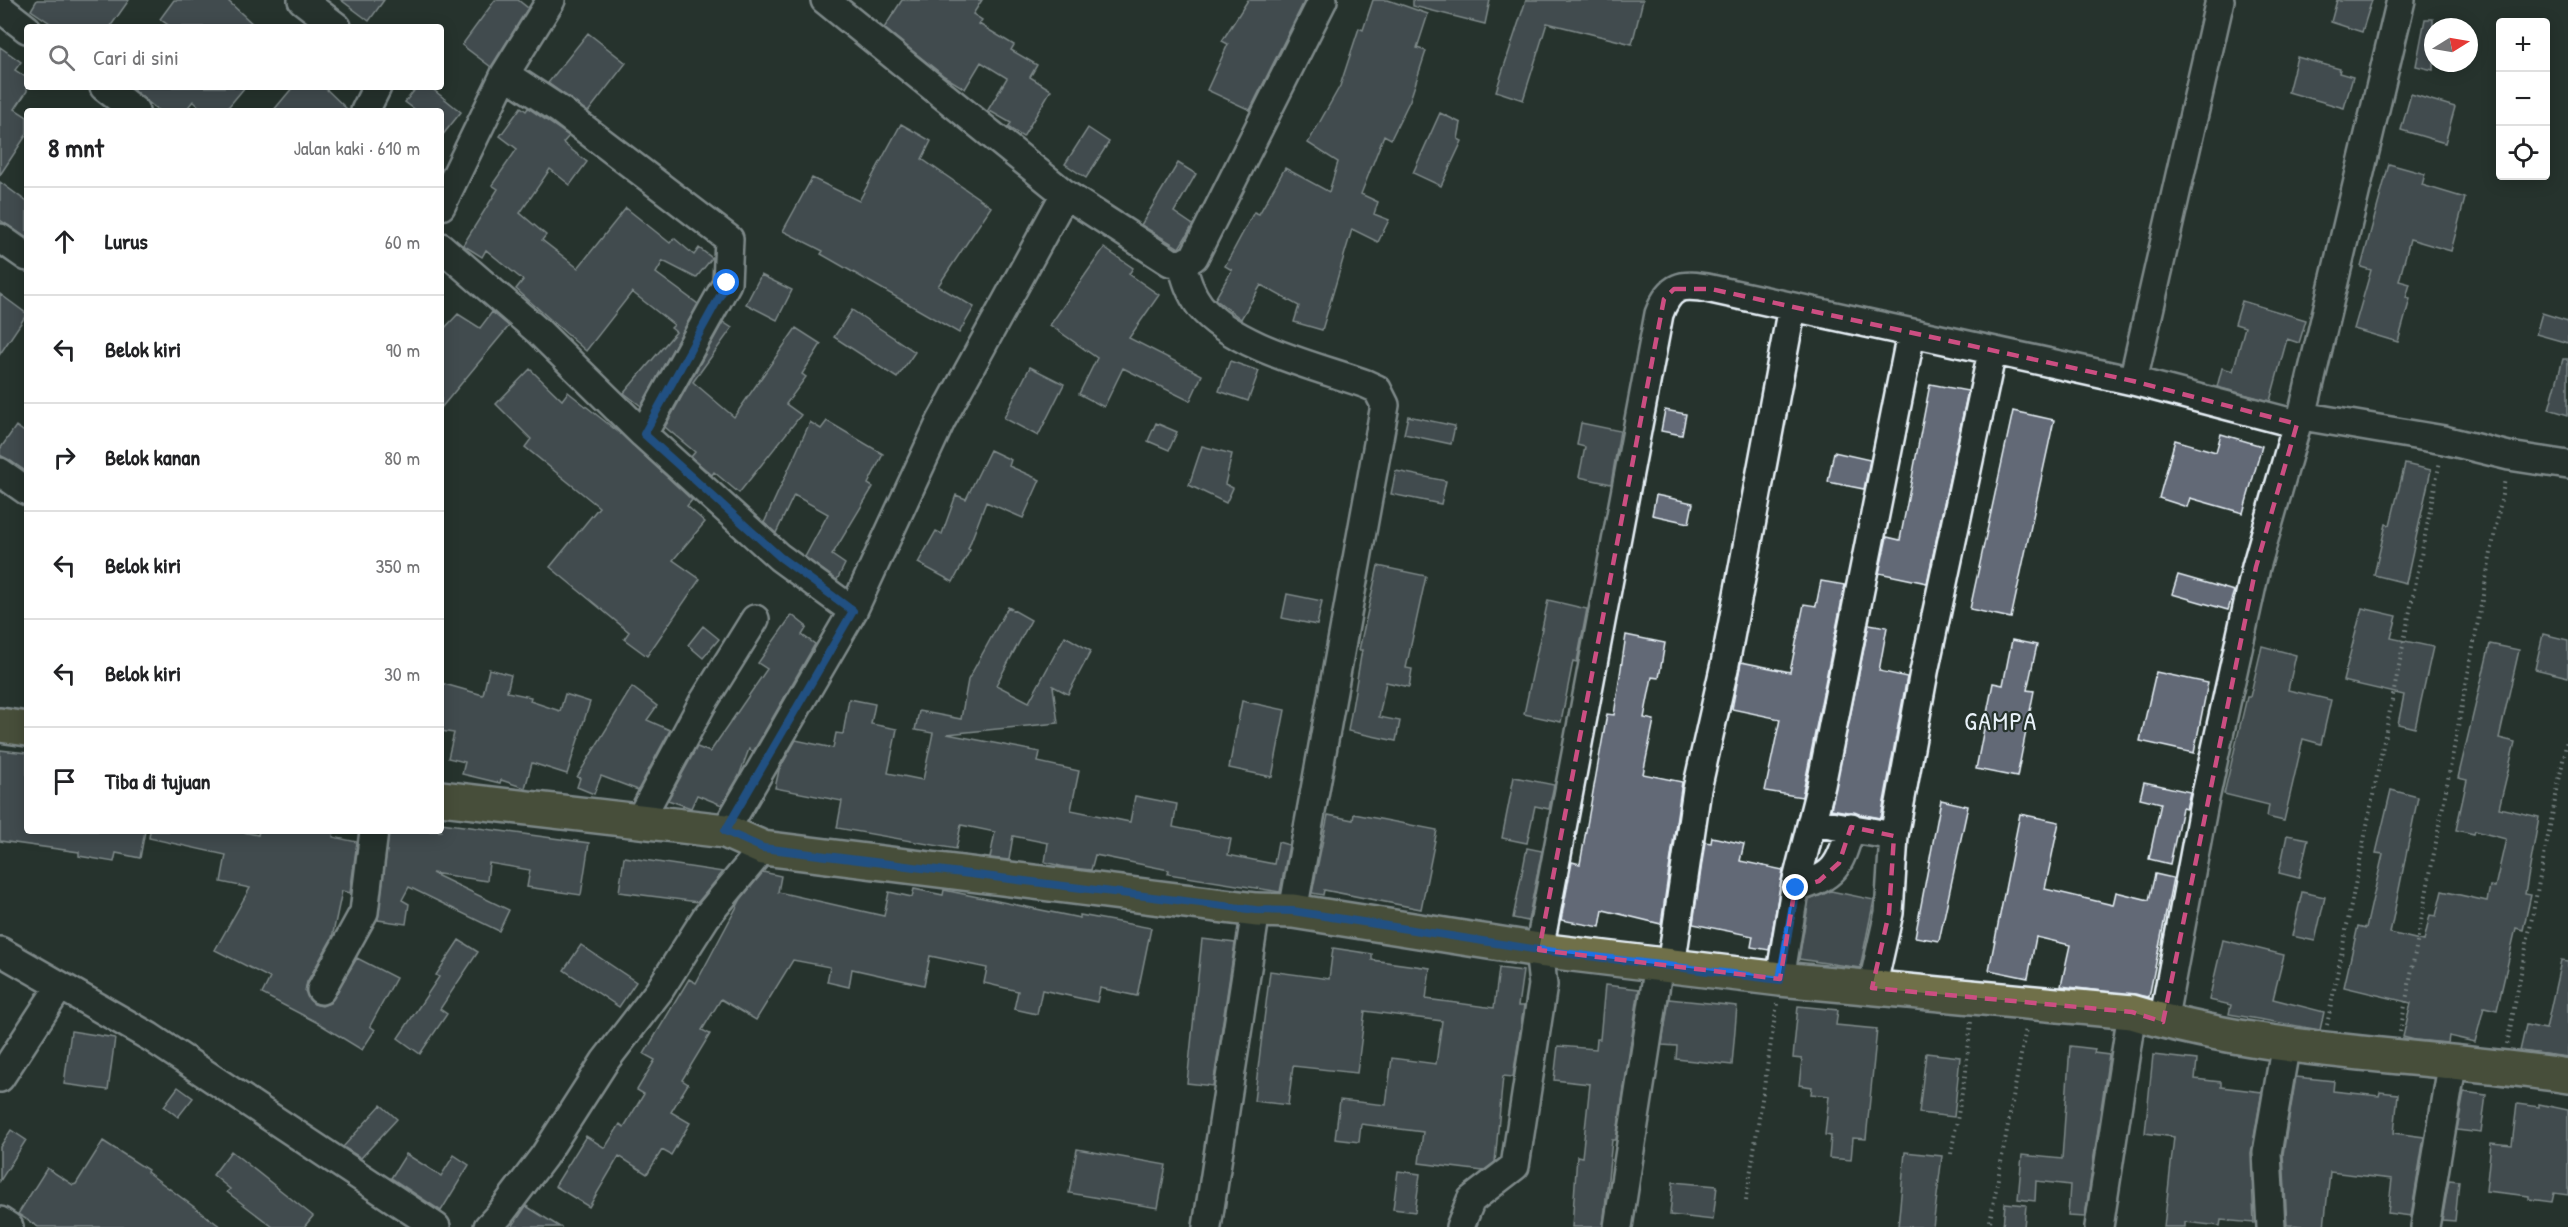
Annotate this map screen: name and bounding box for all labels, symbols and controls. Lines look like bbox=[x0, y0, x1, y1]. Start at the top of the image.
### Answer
north arrow bbox=[2424, 18, 2478, 72]
map controls bbox=[2496, 18, 2550, 180]
button: + bbox=[2496, 18, 2550, 72]
search box bbox=[24, 24, 444, 90]
icon: search bbox=[45, 41, 78, 74]
text: Cari di sini bbox=[93, 42, 179, 72]
button: − bbox=[2496, 72, 2550, 126]
button: locate bbox=[2496, 126, 2550, 180]
text: 8 mnt bbox=[48, 130, 104, 165]
text: Jalan kaki · 610 m bbox=[293, 134, 420, 161]
icon: ahead bbox=[48, 225, 81, 258]
text: Lurus bbox=[105, 226, 148, 256]
text: 60 m bbox=[385, 228, 420, 255]
route start bbox=[713, 269, 739, 295]
icon: left bbox=[48, 333, 81, 366]
text: Belok kiri bbox=[105, 334, 181, 364]
text: 90 m bbox=[386, 336, 420, 363]
icon: right bbox=[48, 441, 81, 474]
text: Belok kanan bbox=[105, 442, 200, 472]
text: 80 m bbox=[384, 444, 420, 471]
icon: left bbox=[48, 549, 81, 582]
text: Belok kiri bbox=[105, 550, 181, 580]
text: 350 m bbox=[375, 552, 420, 579]
icon: left bbox=[48, 657, 81, 690]
text: Belok kiri bbox=[105, 658, 181, 688]
text: 30 m bbox=[384, 660, 420, 687]
district label: GAMPA bbox=[1964, 703, 2038, 738]
icon: arrive bbox=[48, 765, 81, 798]
text: Tiba di tujuan bbox=[105, 766, 210, 796]
route end bbox=[1782, 874, 1808, 900]

